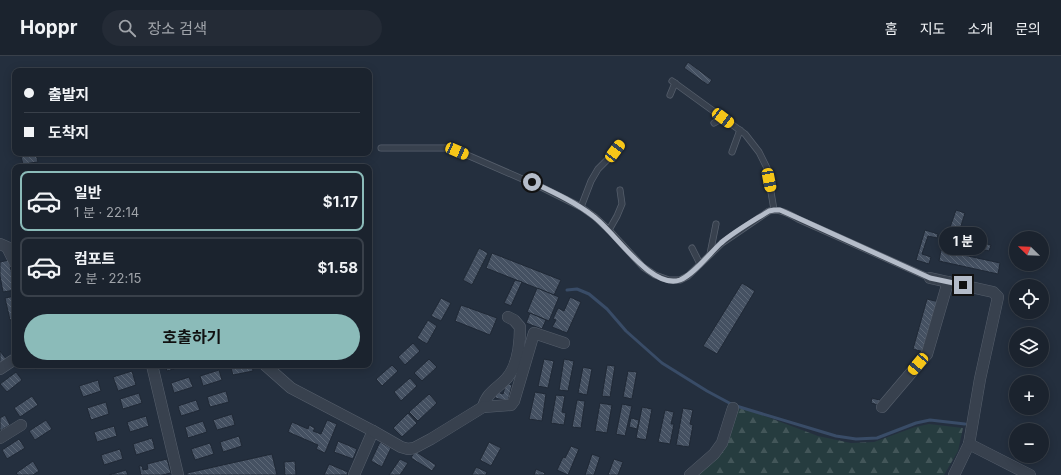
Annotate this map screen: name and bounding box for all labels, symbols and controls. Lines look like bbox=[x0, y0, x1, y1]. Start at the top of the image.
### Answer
search box bbox=[102, 10, 382, 46]
text: Hoppr bbox=[20, 16, 78, 39]
icon: search bbox=[116, 17, 138, 39]
text: 장소 검색 bbox=[148, 19, 207, 38]
text: 홈 bbox=[885, 20, 898, 37]
text: 지도 bbox=[920, 20, 945, 37]
text: 소개 bbox=[967, 20, 993, 37]
text: 문의 bbox=[1015, 20, 1041, 37]
text: 출발지 bbox=[48, 85, 89, 104]
car bbox=[710, 106, 736, 130]
text: 도착지 bbox=[48, 123, 89, 142]
car bbox=[603, 138, 627, 164]
car bbox=[444, 141, 470, 161]
car bbox=[761, 167, 777, 193]
route start bbox=[523, 173, 541, 191]
icon: car bbox=[26, 183, 62, 219]
text: 일반 bbox=[74, 183, 102, 202]
text: $1.17 bbox=[323, 192, 358, 211]
text: 1 분 · 22:14 bbox=[74, 204, 139, 220]
callout: 1 분 bbox=[939, 227, 987, 255]
north arrow bbox=[1009, 231, 1049, 271]
map controls bbox=[1009, 231, 1049, 463]
text: 1 분 bbox=[953, 233, 973, 249]
icon: car bbox=[26, 249, 62, 285]
text: 컴포트 bbox=[74, 249, 115, 268]
text: $1.58 bbox=[317, 258, 358, 277]
text: 2 분 · 22:15 bbox=[74, 270, 141, 286]
route end bbox=[954, 276, 972, 294]
button: locate bbox=[1009, 279, 1049, 319]
button: 호출하기 bbox=[24, 314, 360, 360]
button: layers bbox=[1009, 327, 1049, 367]
car bbox=[906, 351, 930, 377]
button: + bbox=[1009, 375, 1049, 415]
button: − bbox=[1009, 423, 1049, 463]

